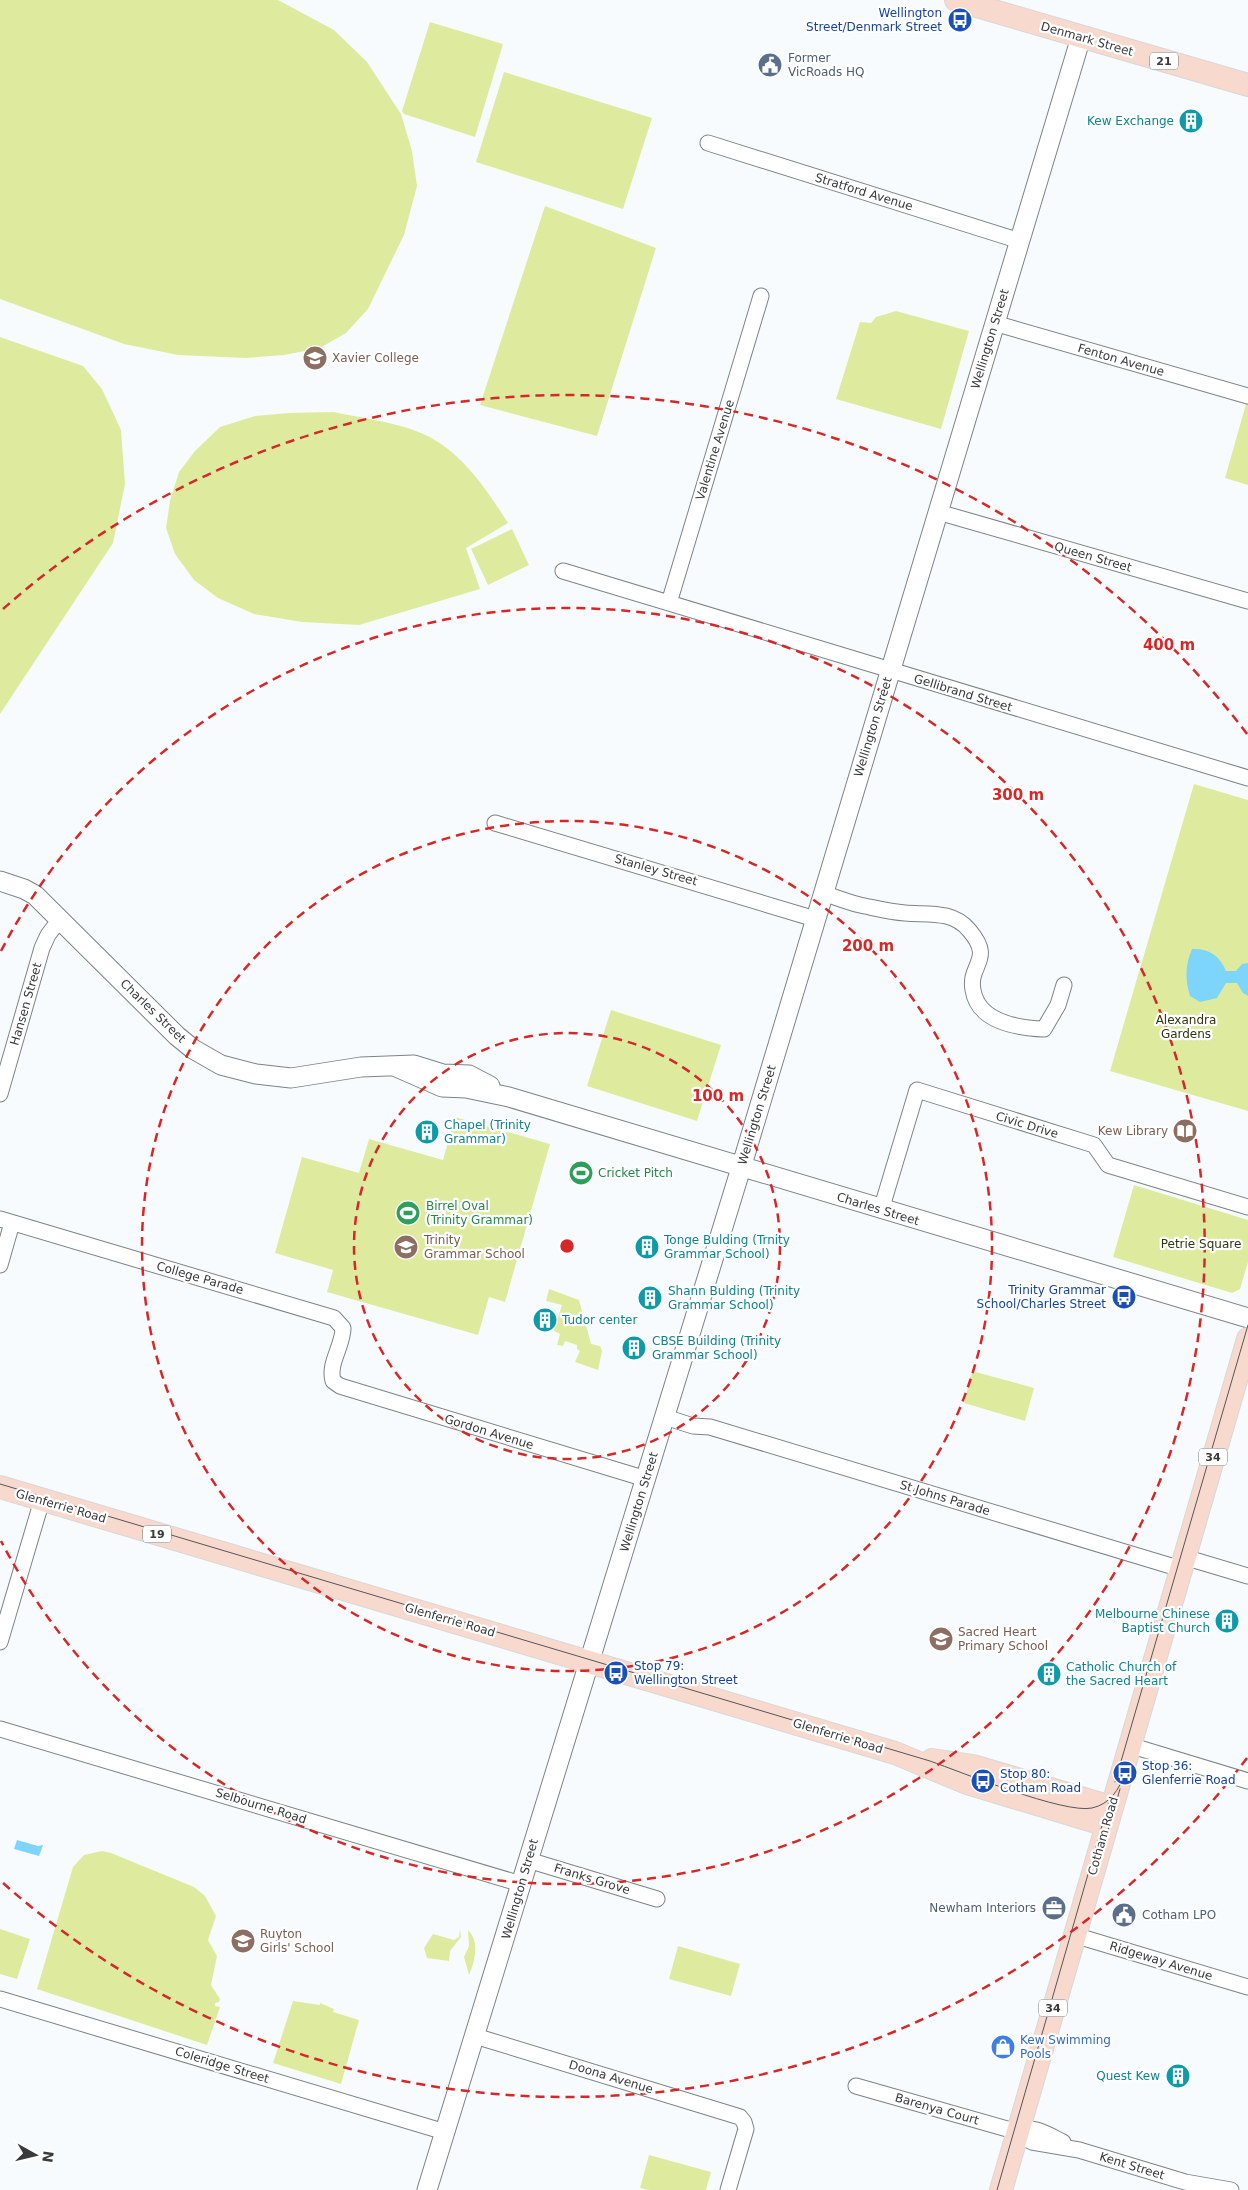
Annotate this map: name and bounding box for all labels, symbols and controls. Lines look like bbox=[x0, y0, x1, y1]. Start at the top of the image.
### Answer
place label: Wellington Street/Denmark Street bbox=[806, 6, 942, 34]
bus stop icon: Wellington Street/Denmark Street bbox=[947, 7, 973, 33]
street label: Denmark Street bbox=[1039, 19, 1135, 59]
place label: Former VicRoads HQ bbox=[788, 51, 865, 79]
public building icon: Former VicRoads HQ bbox=[757, 52, 783, 78]
road number: 21 bbox=[1150, 52, 1178, 70]
building icon: Kew Exchange bbox=[1178, 108, 1204, 134]
place label: Kew Exchange bbox=[1087, 114, 1174, 128]
street label: Stratford Avenue bbox=[813, 170, 915, 214]
street label: Wellington Street bbox=[968, 287, 1012, 391]
street label: Fenton Avenue bbox=[1076, 341, 1166, 379]
school or university icon: Xavier College bbox=[302, 345, 328, 371]
place label: Xavier College bbox=[332, 351, 419, 365]
street label: Valentine Avenue bbox=[693, 398, 737, 502]
street label: Queen Street bbox=[1053, 539, 1134, 575]
text: 400 m bbox=[1143, 636, 1195, 654]
street label: Gellibrand Street bbox=[912, 671, 1014, 715]
street label: Wellington Street bbox=[851, 675, 895, 779]
text: 300 m bbox=[992, 786, 1044, 804]
street label: Stanley Street bbox=[613, 852, 699, 889]
text: 200 m bbox=[842, 937, 894, 955]
street label: Hansen Street bbox=[7, 961, 45, 1047]
street label: Charles Street bbox=[117, 976, 189, 1046]
park label: Alexandra Gardens bbox=[1156, 1013, 1216, 1041]
street label: Wellington Street bbox=[735, 1063, 779, 1167]
text: 100 m bbox=[692, 1087, 744, 1105]
street label: Civic Drive bbox=[994, 1109, 1060, 1141]
place label: Chapel (Trinity Grammar) bbox=[444, 1118, 531, 1146]
library icon: Kew Library bbox=[1172, 1118, 1198, 1144]
building icon: Chapel (Trinity Grammar) bbox=[414, 1119, 440, 1145]
place label: Kew Library bbox=[1098, 1124, 1168, 1138]
sports icon: Cricket Pitch bbox=[568, 1160, 594, 1186]
place label: Cricket Pitch bbox=[598, 1166, 673, 1180]
street label: Charles Street bbox=[835, 1190, 921, 1228]
place label: Birrel Oval (Trinity Grammar) bbox=[426, 1199, 533, 1227]
sports icon: Birrel Oval (Trinity Grammar) bbox=[395, 1200, 421, 1226]
place label: Trinity Grammar School bbox=[423, 1233, 525, 1261]
place label: Tonge Bulding (Trnity Grammar School) bbox=[663, 1233, 790, 1261]
school or university icon: Trinity Grammar School bbox=[393, 1234, 419, 1260]
building icon: Tonge Bulding (Trnity Grammar School) bbox=[634, 1234, 660, 1260]
centre of rings bbox=[558, 1237, 576, 1255]
park label: Petrie Square bbox=[1161, 1237, 1241, 1251]
street label: College Parade bbox=[155, 1259, 245, 1297]
place label: Trinity Grammar School/Charles Street bbox=[977, 1283, 1106, 1311]
place label: Shann Bulding (Trinity Grammar School) bbox=[668, 1284, 800, 1312]
bus stop icon: Trinity Grammar School/Charles Street bbox=[1111, 1284, 1137, 1310]
building icon: Shann Bulding (Trinity Grammar School) bbox=[637, 1285, 663, 1311]
building icon: Tudor center bbox=[532, 1307, 558, 1333]
place label: Tudor center bbox=[561, 1313, 637, 1327]
place label: CBSE Building (Trinity Grammar School) bbox=[652, 1334, 781, 1362]
building icon: CBSE Building (Trinity Grammar School) bbox=[621, 1335, 647, 1361]
street label: Gordon Avenue bbox=[443, 1412, 535, 1452]
road number: 34 bbox=[1199, 1448, 1227, 1465]
street label: Wellington Street bbox=[617, 1450, 661, 1554]
street label: St Johns Parade bbox=[898, 1478, 992, 1518]
street label: Glenferrie Road bbox=[14, 1486, 108, 1526]
road number: 19 bbox=[143, 1526, 171, 1542]
street label: Glenferrie Road bbox=[403, 1600, 497, 1640]
place label: Melbourne Chinese Baptist Church bbox=[1095, 1607, 1210, 1635]
building icon: Melbourne Chinese Baptist Church bbox=[1214, 1608, 1240, 1634]
place label: Sacred Heart Primary School bbox=[958, 1625, 1048, 1653]
school or university icon: Sacred Heart Primary School bbox=[928, 1626, 954, 1652]
place label: Stop 79: Wellington Street bbox=[634, 1659, 738, 1687]
bus stop icon: Stop 79: Wellington Street bbox=[603, 1660, 629, 1686]
place label: Catholic Church of the Sacred Heart bbox=[1066, 1660, 1177, 1688]
building icon: Catholic Church of the Sacred Heart bbox=[1036, 1661, 1062, 1687]
street label: Glenferrie Road bbox=[791, 1716, 885, 1756]
place label: Stop 36: Glenferrie Road bbox=[1142, 1759, 1236, 1787]
bus stop icon: Stop 36: Glenferrie Road bbox=[1112, 1760, 1138, 1786]
place label: Stop 80: Cotham Road bbox=[1000, 1767, 1081, 1795]
bus stop icon: Stop 80: Cotham Road bbox=[970, 1768, 996, 1794]
street label: Selbourne Road bbox=[214, 1785, 308, 1827]
street label: Cotham Road bbox=[1085, 1795, 1121, 1877]
street label: Wellington Street bbox=[499, 1837, 541, 1941]
street label: Franks Grove bbox=[552, 1861, 632, 1897]
office icon: Newham Interiors bbox=[1041, 1895, 1067, 1921]
place label: Newham Interiors bbox=[929, 1901, 1036, 1915]
public building icon: Cotham LPO bbox=[1111, 1902, 1137, 1928]
place label: Cotham LPO bbox=[1142, 1908, 1216, 1922]
place label: Ruyton Girls' School bbox=[260, 1927, 334, 1955]
school or university icon: Ruyton Girls' School bbox=[230, 1928, 256, 1954]
street label: Ridgeway Avenue bbox=[1108, 1939, 1214, 1983]
road number: 34 bbox=[1039, 2000, 1067, 2016]
place label: Kew Swimming Pools bbox=[1020, 2033, 1111, 2061]
shop icon: Kew Swimming Pools bbox=[990, 2034, 1016, 2060]
street label: Coleridge Street bbox=[173, 2044, 271, 2086]
street label: Doona Avenue bbox=[567, 2058, 655, 2096]
building icon: Quest Kew bbox=[1165, 2063, 1191, 2089]
place label: Quest Kew bbox=[1096, 2069, 1160, 2083]
street label: Barenya Court bbox=[894, 2090, 981, 2128]
north arrow bbox=[10, 2130, 60, 2180]
street label: Kent Street bbox=[1098, 2149, 1166, 2183]
text: N bbox=[39, 2150, 57, 2164]

